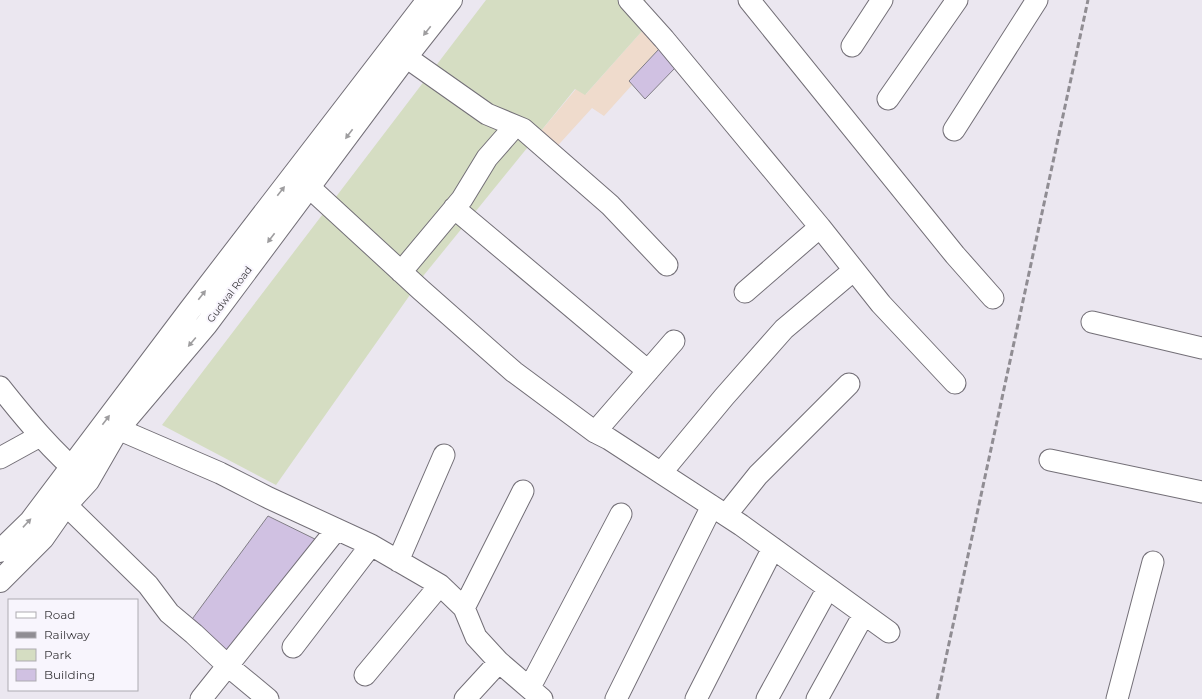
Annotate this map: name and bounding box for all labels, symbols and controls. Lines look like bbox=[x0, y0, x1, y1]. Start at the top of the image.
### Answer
one-way arrow bbox=[423, 25, 431, 36]
one-way arrow bbox=[344, 129, 353, 140]
one-way arrow bbox=[277, 186, 286, 197]
one-way arrow bbox=[267, 233, 275, 244]
street label: Gudwal Road bbox=[204, 264, 255, 325]
one-way arrow bbox=[198, 289, 206, 300]
one-way arrow bbox=[187, 336, 196, 347]
one-way arrow bbox=[102, 415, 110, 426]
one-way arrow bbox=[23, 518, 32, 529]
legend bbox=[8, 599, 138, 691]
text: Road bbox=[44, 607, 75, 622]
text: Railway bbox=[44, 627, 90, 642]
text: Park bbox=[44, 647, 72, 662]
text: Building bbox=[44, 667, 95, 682]

